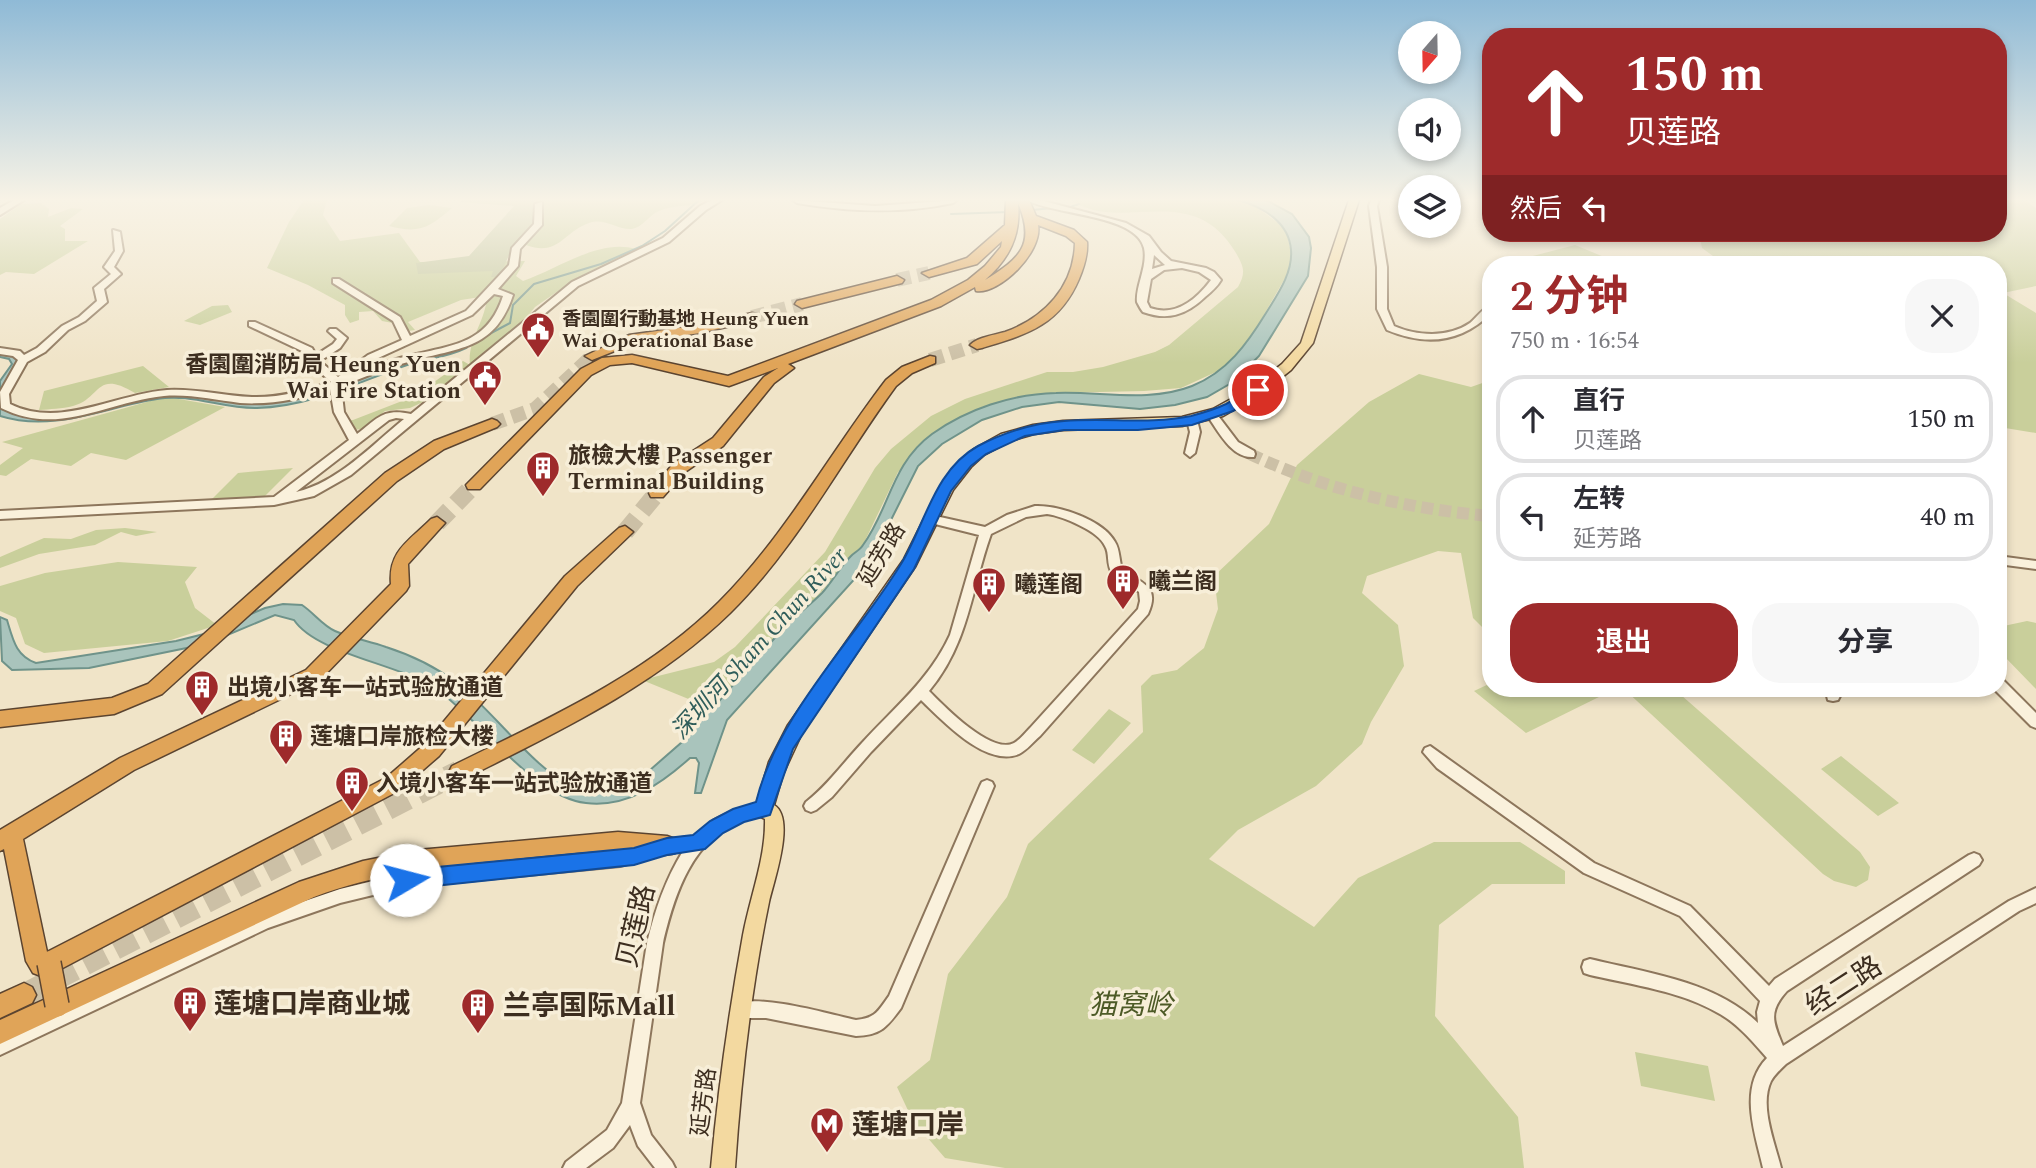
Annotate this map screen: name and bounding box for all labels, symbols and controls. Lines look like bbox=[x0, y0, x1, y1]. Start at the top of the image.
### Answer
north arrow bbox=[1398, 21, 1461, 84]
map controls bbox=[1398, 21, 1461, 238]
text: 150 m bbox=[1625, 38, 1764, 113]
icon: ahead bbox=[1510, 56, 1601, 147]
button: sound bbox=[1398, 98, 1461, 161]
text: 贝莲路 bbox=[1625, 109, 1721, 158]
button: layers bbox=[1398, 175, 1461, 238]
text: 然后 bbox=[1510, 189, 1562, 229]
icon: left bbox=[1576, 189, 1614, 227]
text: 2 分钟 bbox=[1510, 266, 1628, 329]
button: close bbox=[1905, 279, 1979, 353]
place label: 香園圍行動基地 Heung Yuen Wai Operational Base bbox=[562, 305, 809, 356]
public building icon: 香園圍行動基地 Heung Yuen Wai Operational Base bbox=[519, 310, 557, 359]
text: 750 m · 16:54 bbox=[1510, 324, 1639, 359]
place label: 香園圍消防局 Heung Yuen Wai Fire Station bbox=[185, 348, 461, 409]
public building icon: 香園圍消防局 Heung Yuen Wai Fire Station bbox=[466, 358, 504, 407]
pin bbox=[1228, 360, 1288, 420]
icon: arrive bbox=[1239, 371, 1277, 409]
text: 直行 bbox=[1573, 381, 1625, 421]
text: 150 m bbox=[1907, 399, 1975, 439]
icon: ahead bbox=[1514, 400, 1552, 438]
text: 贝莲路 bbox=[1573, 424, 1642, 459]
place label: 旅檢大樓 Passenger Terminal Building bbox=[568, 439, 772, 500]
building icon: 旅檢大樓 Passenger Terminal Building bbox=[524, 449, 562, 498]
text: 左转 bbox=[1573, 479, 1625, 519]
text: 40 m bbox=[1920, 497, 1975, 537]
icon: left bbox=[1514, 498, 1552, 536]
street label: 延芳路 bbox=[850, 516, 915, 593]
text: 延芳路 bbox=[1573, 522, 1642, 557]
water label: 深圳河 Sham Chun River bbox=[663, 539, 857, 748]
building icon: 曦兰阁 bbox=[1104, 562, 1142, 611]
building icon: 曦莲阁 bbox=[970, 565, 1008, 614]
place label: 曦兰阁 bbox=[1148, 565, 1217, 600]
place label: 曦莲阁 bbox=[1014, 568, 1083, 603]
button: 退出 bbox=[1510, 603, 1738, 683]
button: 分享 bbox=[1752, 603, 1979, 683]
building icon: 出境小客车一站式验放通道 bbox=[183, 668, 221, 717]
place label: 出境小客车一站式验放通道 bbox=[227, 671, 503, 706]
building icon: 莲塘口岸旅检大楼 bbox=[267, 717, 305, 766]
place label: 莲塘口岸旅检大楼 bbox=[310, 720, 494, 755]
building icon: 入境小客车一站式验放通道 bbox=[333, 764, 371, 813]
place label: 入境小客车一站式验放通道 bbox=[376, 767, 652, 802]
position arrow bbox=[369, 843, 443, 917]
street label: 贝莲路 bbox=[606, 881, 667, 972]
street label: 经二路 bbox=[1797, 945, 1891, 1027]
place label: 莲塘口岸商业城 bbox=[214, 983, 410, 1026]
building icon: 莲塘口岸商业城 bbox=[171, 984, 209, 1033]
park label: 猫窝岭 bbox=[1089, 984, 1176, 1027]
place label: 兰亭国际Mall bbox=[503, 985, 675, 1028]
building icon: 兰亭国际Mall bbox=[459, 986, 497, 1035]
street label: 延芳路 bbox=[683, 1066, 726, 1139]
place label: 莲塘口岸 bbox=[852, 1104, 964, 1147]
metro station icon: 莲塘口岸 bbox=[808, 1105, 846, 1154]

